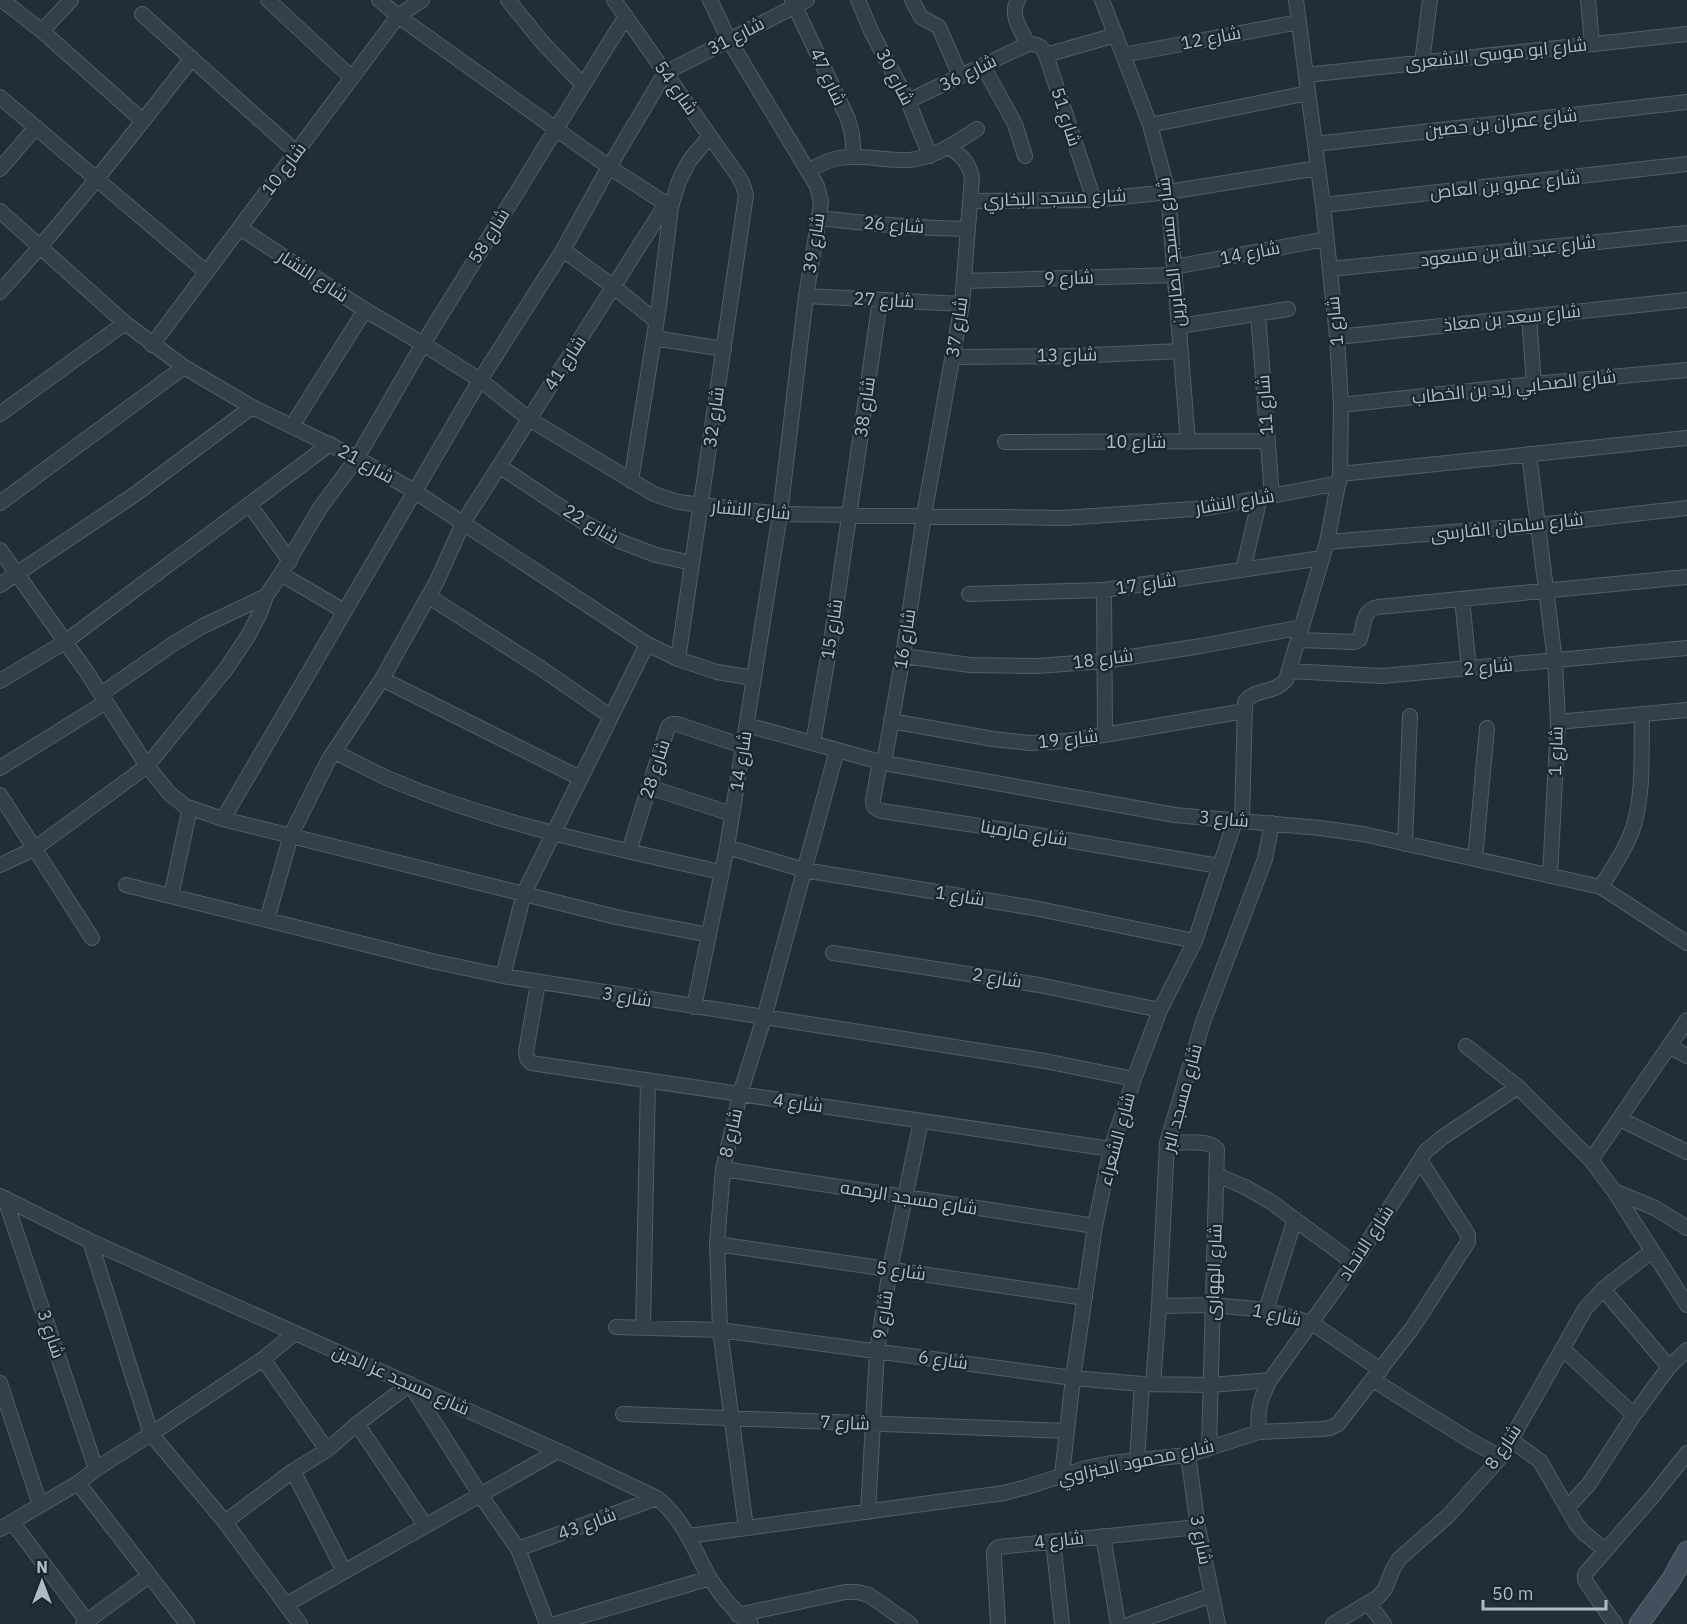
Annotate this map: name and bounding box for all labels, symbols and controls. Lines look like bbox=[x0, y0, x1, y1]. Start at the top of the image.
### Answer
street label: شارع 31 bbox=[703, 12, 769, 60]
street label: شارع 12 bbox=[1179, 20, 1243, 56]
street label: شارع ابو موسى الاشعرى bbox=[1404, 33, 1588, 75]
street label: شارع 47 bbox=[804, 44, 852, 110]
street label: شارع 30 bbox=[871, 44, 919, 110]
street label: شارع 36 bbox=[935, 49, 1001, 97]
street label: شارع 54 bbox=[649, 56, 703, 120]
street label: شارع 51 bbox=[1045, 84, 1087, 150]
street label: شارع عمران بن حصين bbox=[1424, 103, 1578, 143]
street label: شارع 10 bbox=[256, 138, 312, 200]
street label: شارع عمرو بن العاص bbox=[1429, 165, 1581, 205]
street label: شارع مسجد الصابرين bbox=[1151, 176, 1191, 328]
street label: شارع مسجد البخاري bbox=[983, 184, 1127, 214]
street label: شارع 58 bbox=[463, 204, 515, 268]
street label: شارع 39 bbox=[797, 211, 831, 275]
street label: شارع 26 bbox=[863, 211, 925, 239]
street label: شارع عبد الله بن مسعود bbox=[1419, 230, 1597, 272]
street label: شارع 14 bbox=[1218, 235, 1282, 271]
street label: شارع النشار bbox=[272, 244, 353, 308]
street label: شارع 9 bbox=[1044, 265, 1094, 291]
street label: شارع 27 bbox=[853, 286, 915, 314]
street label: شارع 37 bbox=[940, 295, 974, 359]
street label: شارع 1 bbox=[1321, 295, 1349, 347]
street label: شارع سعد بن معاذ bbox=[1442, 299, 1582, 337]
street label: شارع 41 bbox=[538, 331, 592, 395]
street label: شارع 13 bbox=[1036, 342, 1098, 368]
street label: شارع الصحابي زيد بن الخطاب bbox=[1411, 364, 1618, 412]
street label: شارع 11 bbox=[1251, 374, 1279, 436]
street label: شارع 38 bbox=[849, 375, 881, 439]
street label: شارع 32 bbox=[698, 385, 730, 449]
street label: شارع 10 bbox=[1106, 430, 1166, 454]
street label: شارع 21 bbox=[334, 439, 398, 489]
street label: شارع النشار bbox=[1193, 484, 1276, 520]
street label: شارع النشار bbox=[709, 494, 792, 525]
street label: شارع 22 bbox=[559, 498, 623, 550]
street label: شارع سلمان الفارسى bbox=[1429, 507, 1585, 547]
street label: شارع 17 bbox=[1114, 568, 1178, 600]
street label: شارع 15 bbox=[815, 597, 849, 661]
street label: شارع 16 bbox=[888, 607, 922, 671]
street label: شارع 18 bbox=[1071, 643, 1135, 675]
street label: شارع 2 bbox=[1462, 653, 1514, 681]
street label: شارع 19 bbox=[1037, 724, 1099, 754]
street label: شارع 1 bbox=[1543, 726, 1569, 776]
street label: شارع 14 bbox=[724, 729, 758, 793]
street label: شارع 28 bbox=[634, 736, 676, 802]
street label: شارع 3 bbox=[1198, 805, 1250, 833]
street label: شارع مارمينا bbox=[979, 814, 1069, 852]
street label: شارع 1 bbox=[933, 880, 987, 912]
street label: شارع 2 bbox=[970, 962, 1024, 994]
street label: شارع 3 bbox=[600, 981, 654, 1013]
street label: شارع مسجد البر bbox=[1156, 1041, 1208, 1156]
street label: شارع 4 bbox=[772, 1088, 824, 1118]
street label: شارع الشعراء bbox=[1093, 1090, 1141, 1188]
street label: شارع 8 bbox=[714, 1106, 748, 1160]
street label: شارع مسجد الرحمه bbox=[839, 1175, 979, 1221]
street label: شارع الاتحاد bbox=[1333, 1201, 1399, 1285]
street label: شارع الهوارى bbox=[1200, 1223, 1228, 1321]
street label: شارع 5 bbox=[875, 1256, 927, 1286]
street label: شارع 9 bbox=[867, 1288, 899, 1342]
street label: شارع 1 bbox=[1250, 1298, 1304, 1332]
street label: شارع 3 bbox=[32, 1306, 70, 1362]
street label: شارع مسجد عز الدين bbox=[329, 1339, 473, 1421]
street label: شارع 6 bbox=[917, 1345, 969, 1375]
street label: شارع 7 bbox=[820, 1410, 870, 1436]
street label: شارع 8 bbox=[1479, 1420, 1527, 1474]
street label: شارع محمود الجنزاوي bbox=[1056, 1434, 1217, 1492]
street label: شارع 43 bbox=[554, 1502, 620, 1546]
street label: شارع 3 bbox=[1184, 1513, 1218, 1567]
street label: شارع 4 bbox=[1033, 1525, 1085, 1555]
north arrow bbox=[12, 1552, 72, 1612]
text: N bbox=[36, 1557, 48, 1577]
scale bar bbox=[1483, 1573, 1606, 1611]
text: 50 m bbox=[1492, 1582, 1534, 1605]

